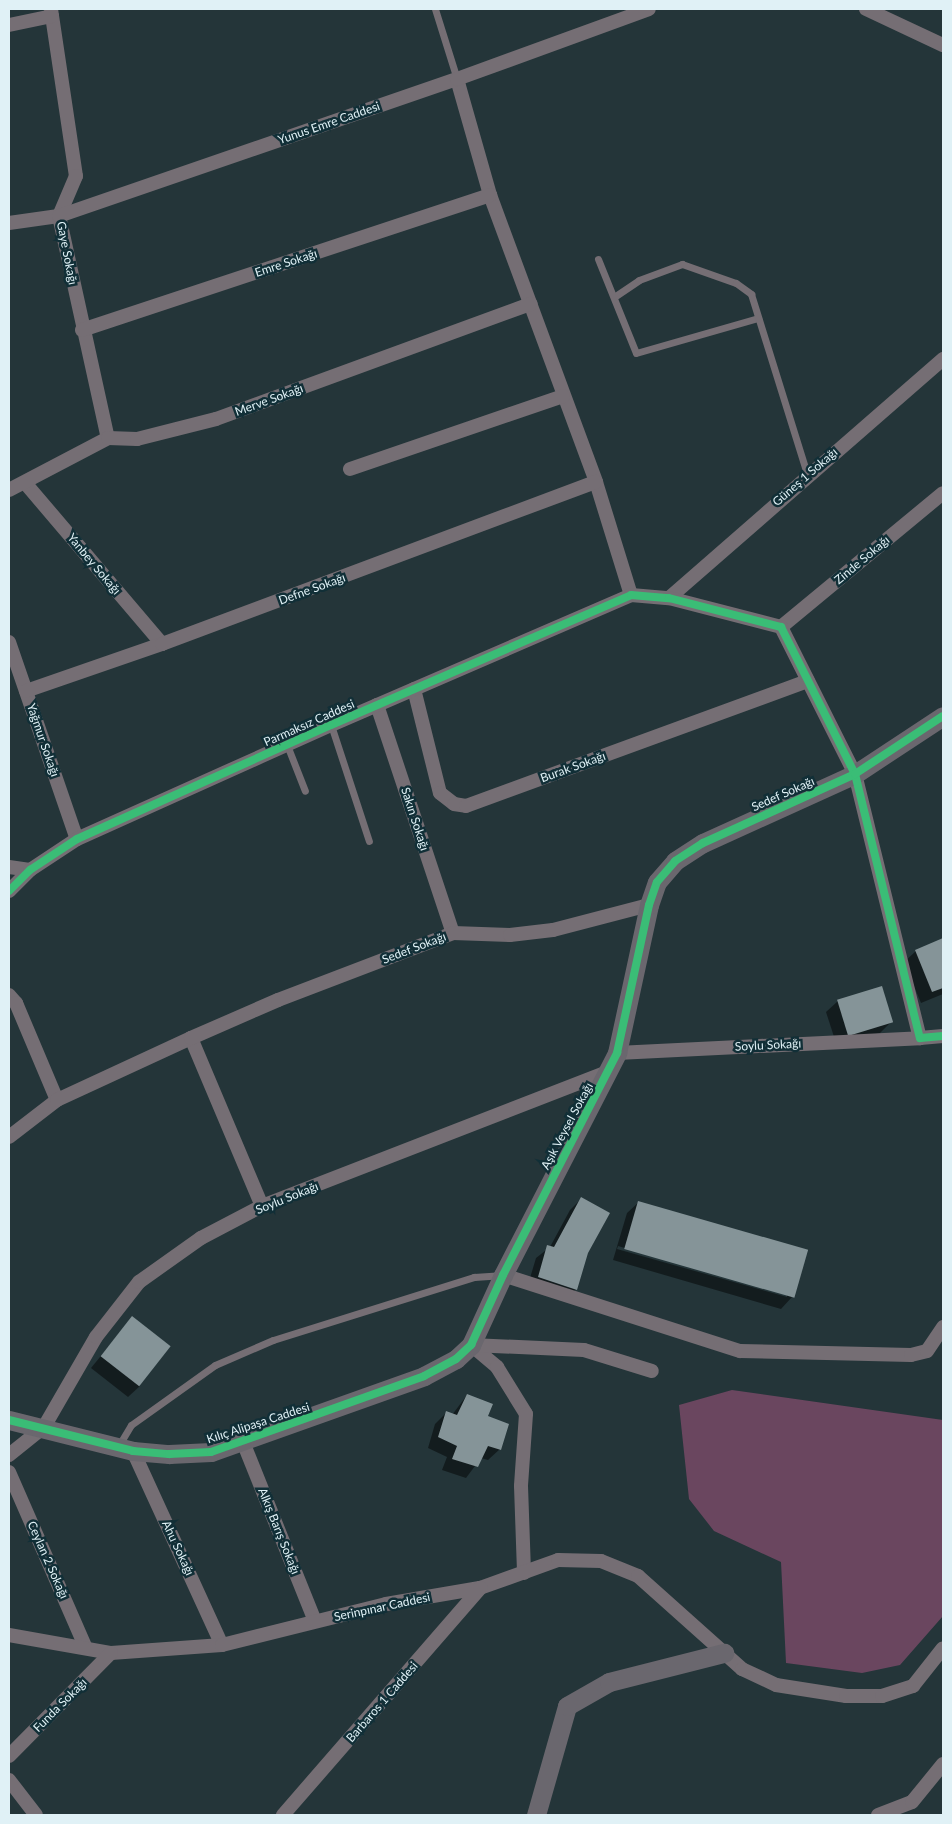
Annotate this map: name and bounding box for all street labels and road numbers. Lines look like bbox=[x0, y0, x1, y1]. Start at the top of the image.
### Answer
street label: Yunus Emre Caddesi bbox=[276, 99, 382, 147]
street label: Gaye Sokağı bbox=[54, 220, 80, 286]
street label: Emre Sokağı bbox=[253, 246, 319, 280]
street label: Merve Sokağı bbox=[233, 381, 305, 419]
street label: Güneş 1 Sokağı bbox=[770, 445, 840, 509]
street label: Yanbey Sokağı bbox=[64, 530, 124, 598]
street label: Zinde Sokağı bbox=[832, 533, 892, 587]
street label: Defne Sokağı bbox=[277, 570, 347, 608]
street label: Parmaksız Caddesi bbox=[261, 697, 357, 749]
street label: Yağmur Sokağı bbox=[24, 701, 62, 779]
street label: Burak Sokağı bbox=[538, 749, 608, 785]
street label: Sedef Sokağı bbox=[749, 774, 817, 814]
street label: Sakın Sokağı bbox=[398, 786, 432, 852]
street label: Sedef Sokağı bbox=[380, 929, 448, 967]
street label: Soylu Sokağı bbox=[735, 1036, 801, 1054]
street label: Aşık Veysel Sokağı bbox=[538, 1080, 596, 1172]
street label: Soylu Sokağı bbox=[254, 1179, 320, 1217]
street label: Kılıç Alipaşa Caddesi bbox=[204, 1399, 312, 1447]
street label: Alkış Barış Sokağı bbox=[255, 1486, 303, 1576]
street label: Ahu Sokağı bbox=[159, 1518, 197, 1578]
street label: Ceylan 2 Sokağı bbox=[24, 1519, 72, 1601]
street label: Serinpınar Caddesi bbox=[332, 1590, 432, 1624]
street label: Barbaros 1 Caddesi bbox=[343, 1659, 421, 1745]
street label: Funda Sokağı bbox=[30, 1675, 90, 1735]

